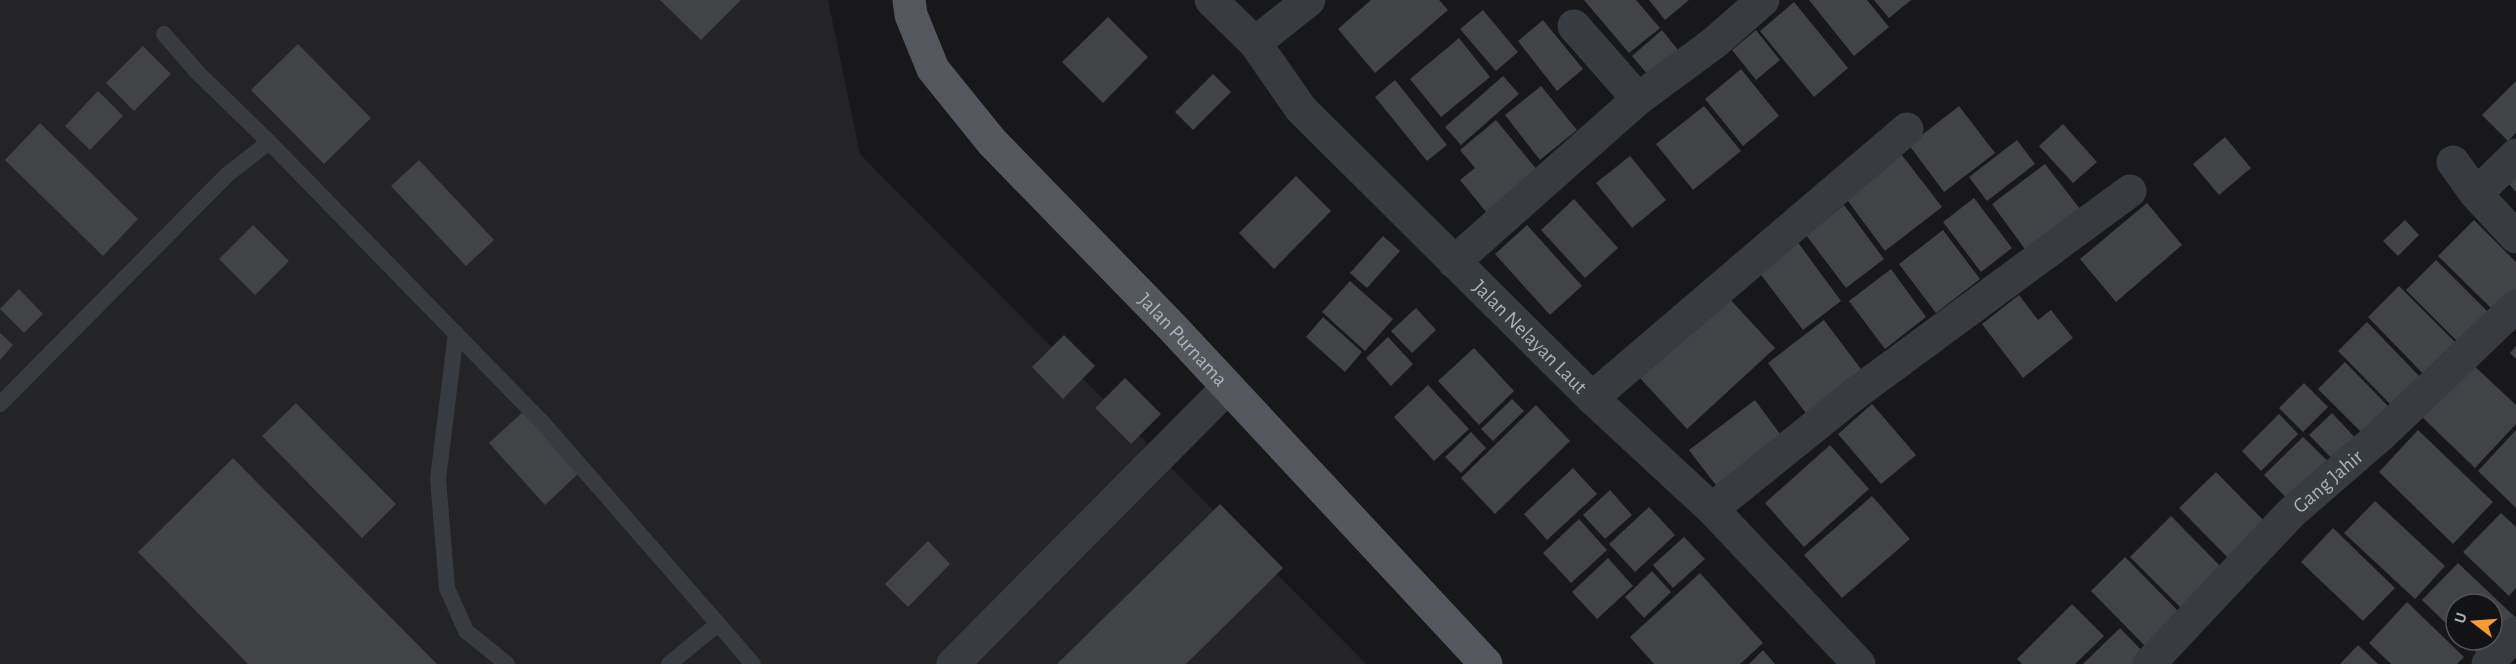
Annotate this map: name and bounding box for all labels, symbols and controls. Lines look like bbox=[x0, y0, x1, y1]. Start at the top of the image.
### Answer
street label: Jalan Nelayan Laut bbox=[1469, 276, 1592, 398]
street label: Jalan Purnama bbox=[1134, 289, 1232, 390]
street label: Gang Jahir bbox=[2289, 445, 2367, 517]
north arrow bbox=[2444, 592, 2504, 652]
text: U bbox=[2451, 611, 2470, 625]

